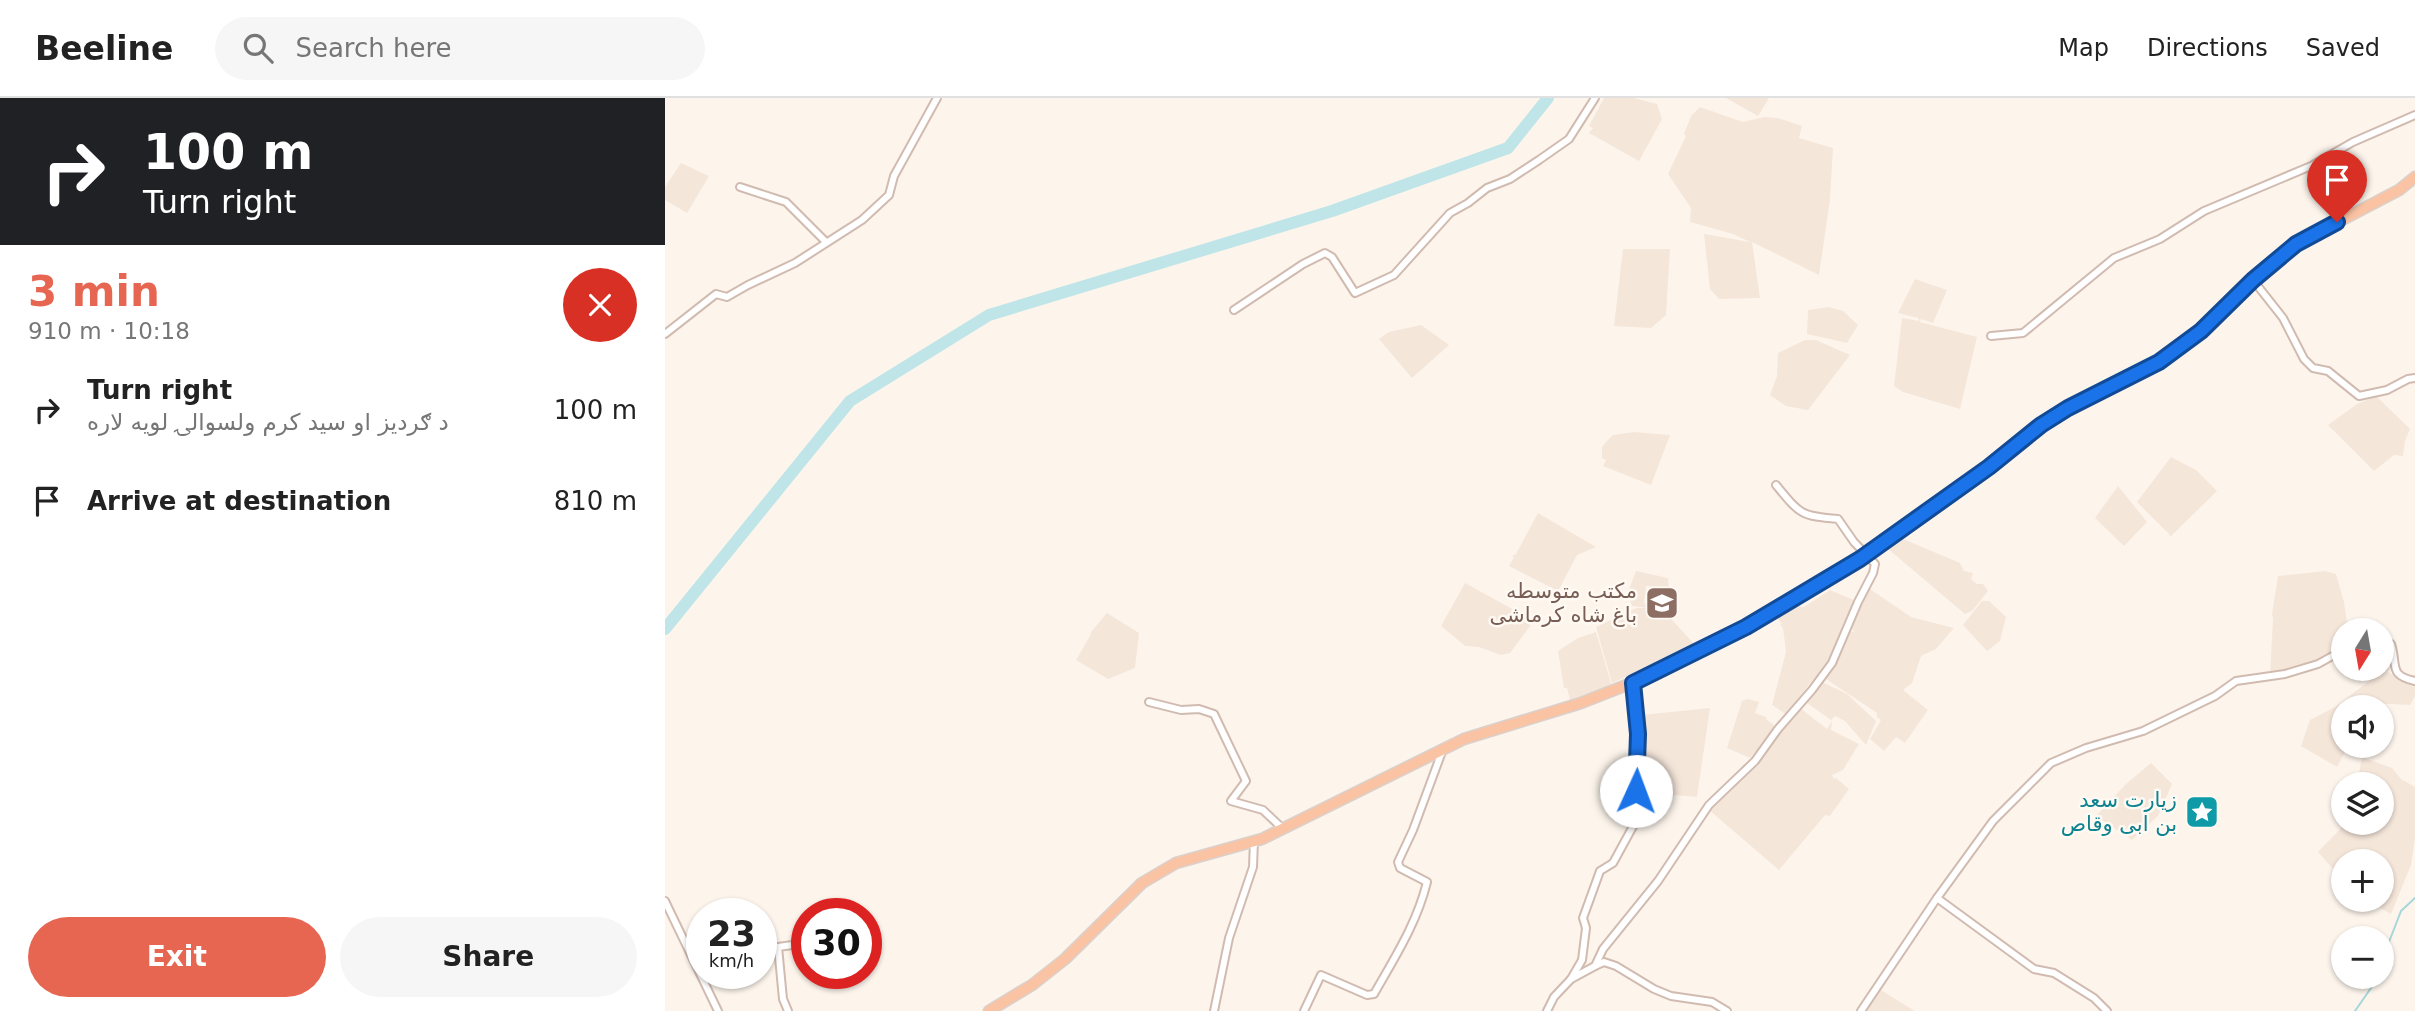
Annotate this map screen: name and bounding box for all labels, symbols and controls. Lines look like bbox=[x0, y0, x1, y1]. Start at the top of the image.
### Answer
search box bbox=[215, 17, 705, 80]
text: Beeline bbox=[35, 29, 173, 68]
icon: search bbox=[239, 29, 277, 67]
text: Search here bbox=[295, 33, 452, 63]
text: Map bbox=[2058, 34, 2109, 62]
text: Directions bbox=[2147, 34, 2268, 62]
text: Saved bbox=[2306, 34, 2380, 62]
text: 100 m bbox=[143, 124, 313, 181]
icon: right bbox=[28, 126, 119, 217]
pin bbox=[2307, 150, 2367, 222]
icon: arrive bbox=[2318, 161, 2356, 199]
text: Turn right bbox=[143, 183, 296, 221]
text: 3 min bbox=[28, 267, 160, 316]
button: close bbox=[563, 268, 637, 342]
text: 910 m · 10:18 bbox=[28, 318, 190, 344]
text: Turn right bbox=[87, 375, 232, 405]
icon: right bbox=[28, 391, 66, 429]
text: 100 m bbox=[554, 395, 637, 425]
text: د ګردیز او سید کرم ولسوالۍ لویه لاره bbox=[87, 409, 449, 435]
icon: arrive bbox=[28, 482, 66, 520]
text: Arrive at destination bbox=[87, 486, 391, 516]
text: 810 m bbox=[554, 486, 637, 516]
place label: مکتب متوسطه باغ شاه کرماشی bbox=[1490, 579, 1637, 627]
school or university icon: مکتب متوسطه باغ شاه کرماشی bbox=[1643, 584, 1681, 622]
north arrow bbox=[2331, 618, 2394, 681]
map controls bbox=[2331, 618, 2394, 989]
button: sound bbox=[2331, 695, 2394, 758]
position arrow bbox=[1599, 754, 1673, 828]
button: layers bbox=[2331, 772, 2394, 835]
place label: زیارت سعد بن ابی وقاص bbox=[2061, 788, 2177, 836]
place icon: زیارت سعد بن ابی وقاص bbox=[2183, 793, 2221, 831]
button: + bbox=[2331, 849, 2394, 912]
speed limit sign: 30 bbox=[791, 898, 882, 989]
text: 23 bbox=[707, 914, 756, 954]
button: Exit bbox=[28, 917, 326, 997]
button: Share bbox=[340, 917, 637, 997]
button: − bbox=[2331, 926, 2394, 989]
text: km/h bbox=[709, 950, 754, 971]

